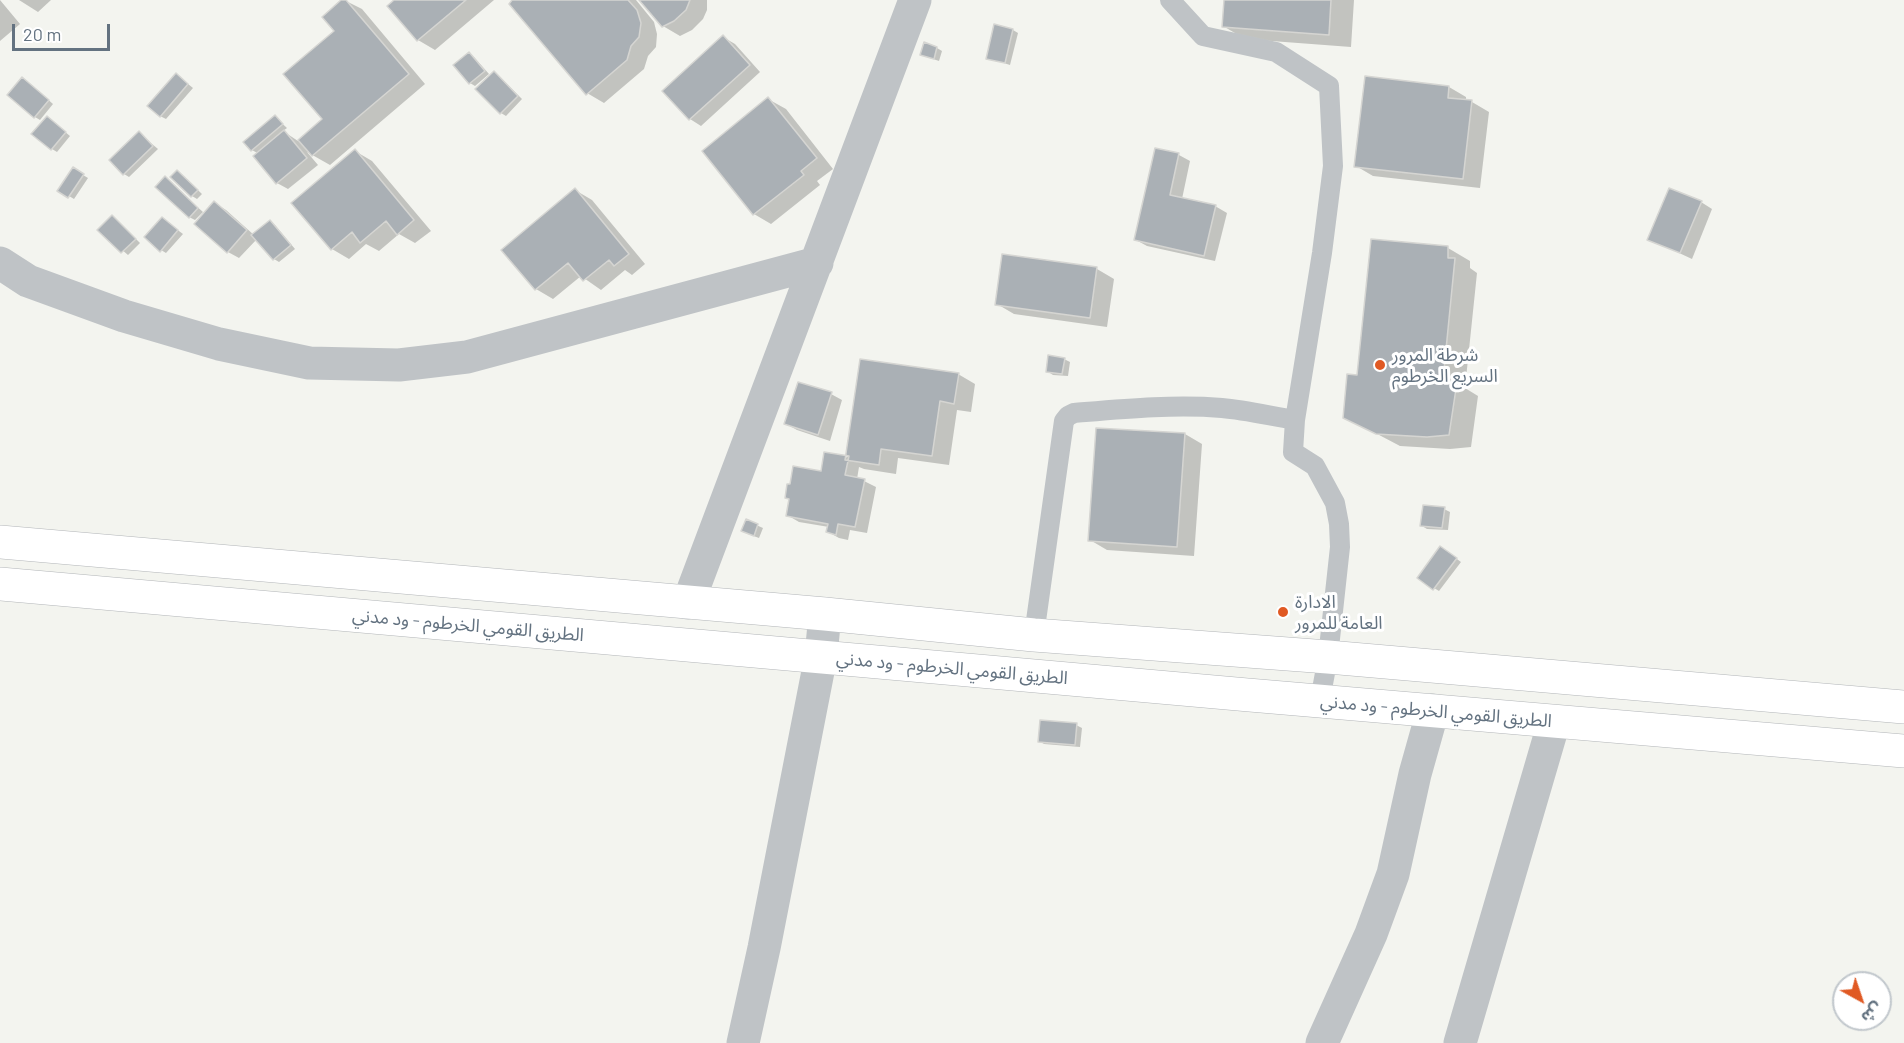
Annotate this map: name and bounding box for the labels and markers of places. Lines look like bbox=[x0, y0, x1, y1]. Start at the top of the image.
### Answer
place label: شرطة المرور السريع الخرطوم bbox=[1392, 344, 1498, 386]
marker: شرطة المرور السريع الخرطوم bbox=[1373, 358, 1387, 372]
place label: الادارة العامة للمرور bbox=[1295, 591, 1383, 634]
marker: الادارة العامة للمرور bbox=[1276, 605, 1290, 619]

